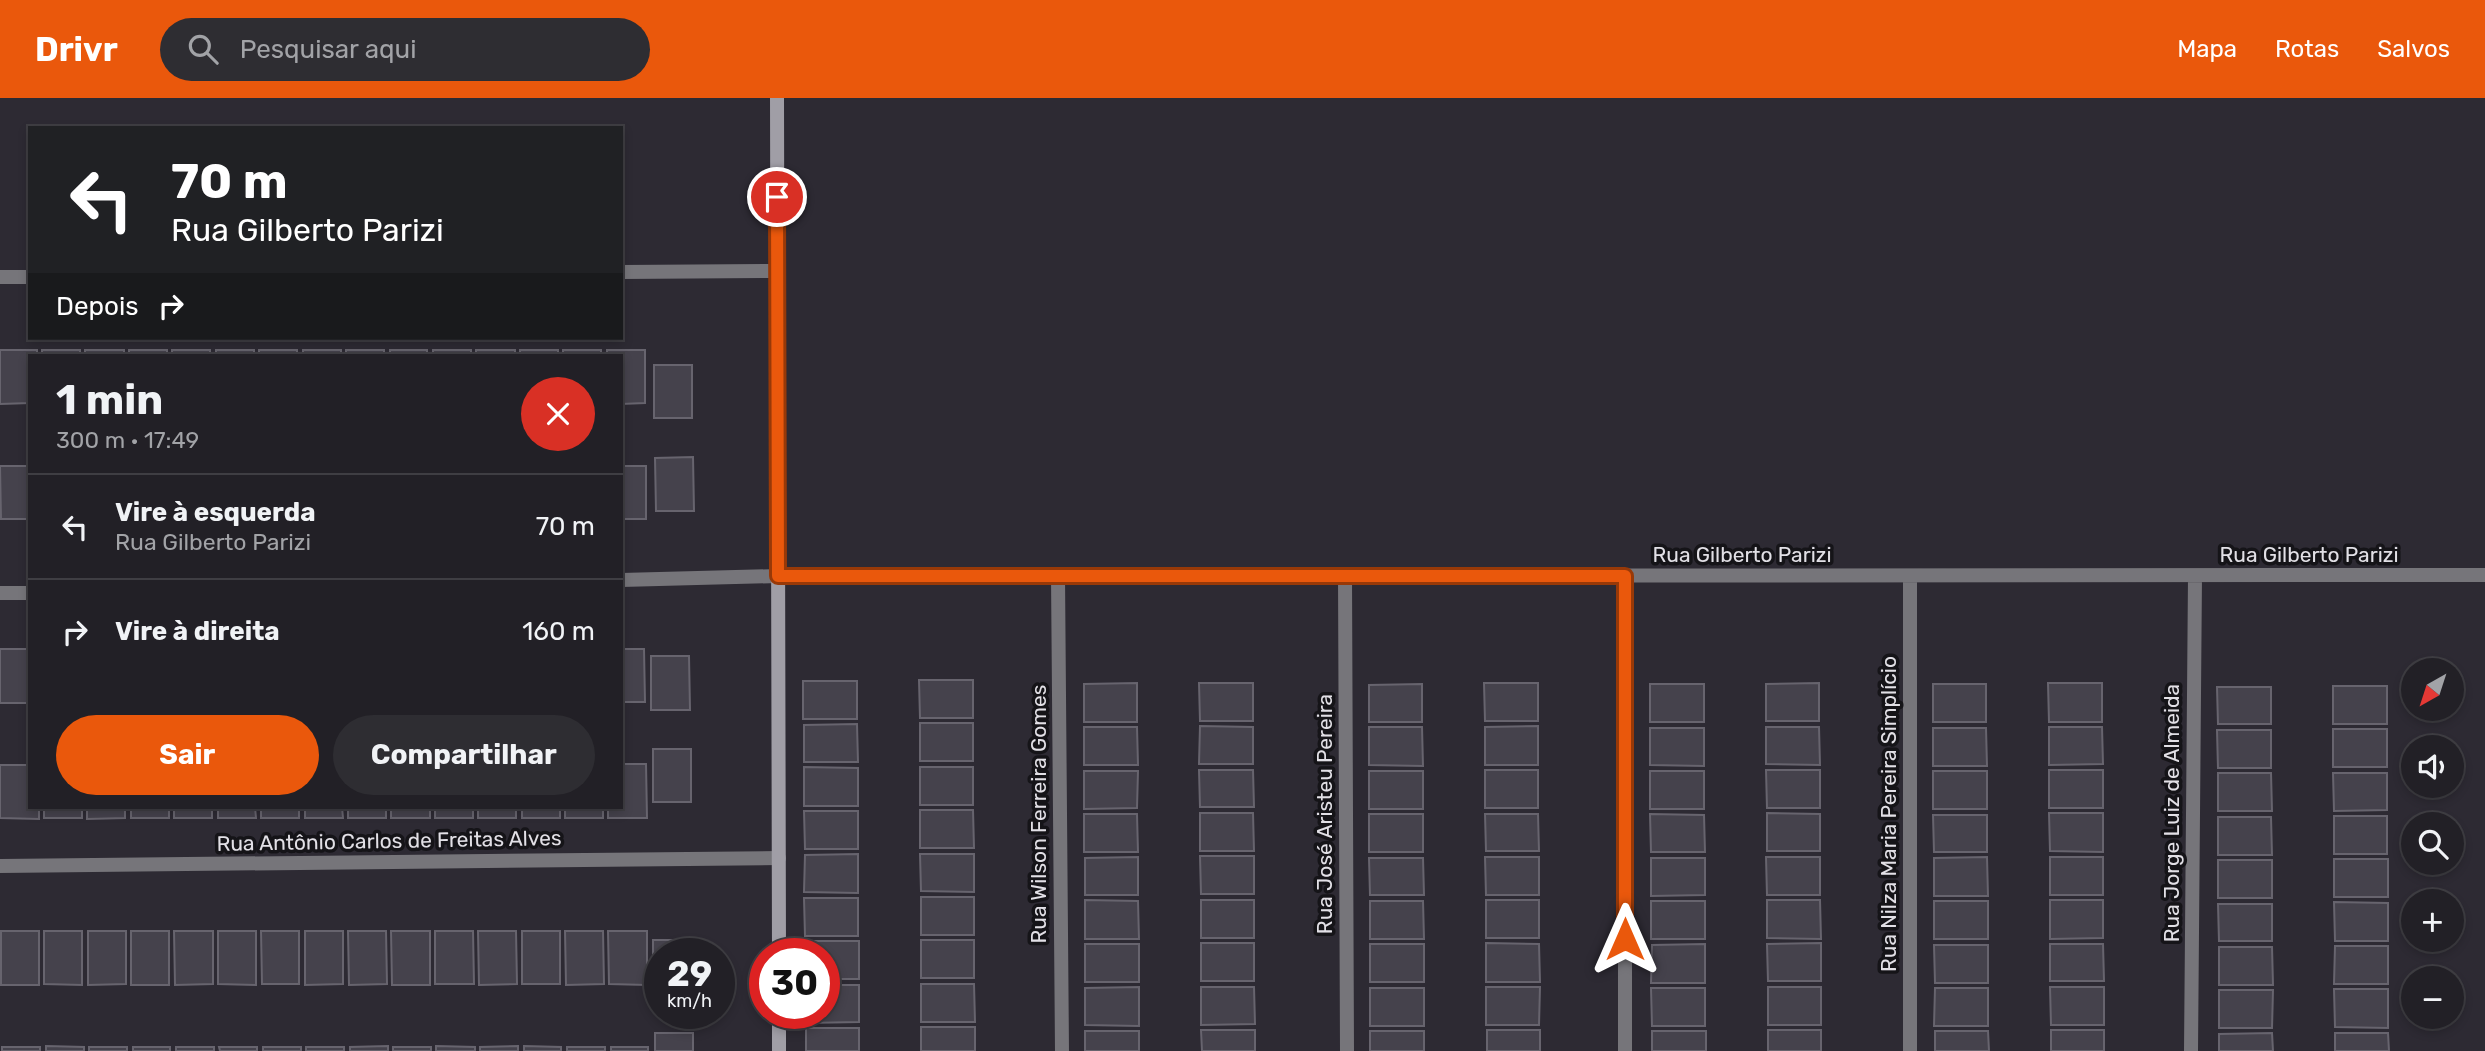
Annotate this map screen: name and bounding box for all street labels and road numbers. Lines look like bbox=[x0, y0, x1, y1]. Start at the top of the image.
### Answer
street label: Rua Gilberto Parizi bbox=[1653, 542, 1831, 567]
street label: Rua Gilberto Parizi bbox=[2220, 542, 2398, 567]
street label: Rua Nilza Maria Pereira Simplício bbox=[1876, 656, 1901, 972]
street label: Rua Jorge Luiz de Almeida bbox=[2159, 684, 2184, 942]
street label: Rua Wilson Ferreira Gomes bbox=[1026, 685, 1051, 943]
street label: Rua José Aristeu Pereira bbox=[1312, 694, 1337, 934]
street label: Rua Antônio Carlos de Freitas Alves bbox=[216, 825, 562, 856]

